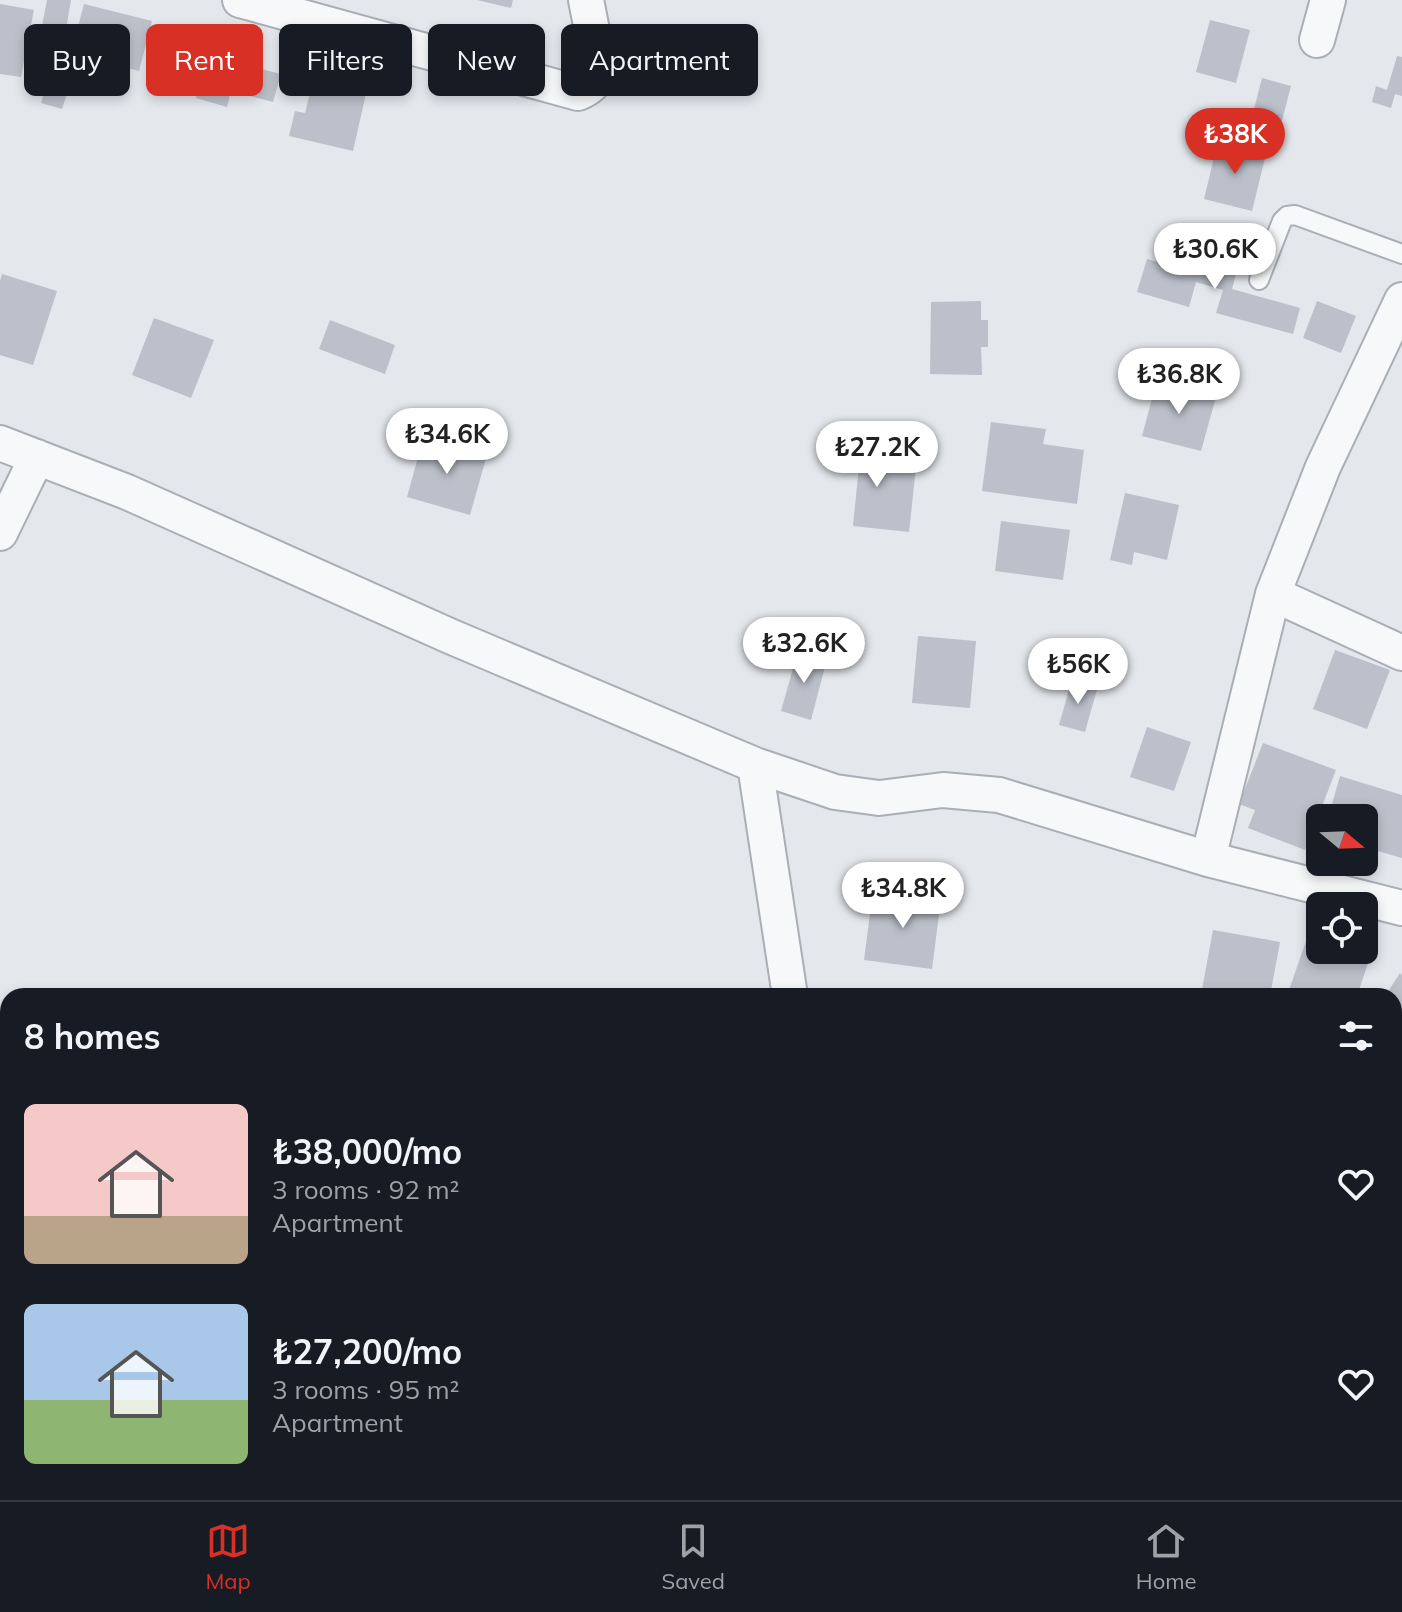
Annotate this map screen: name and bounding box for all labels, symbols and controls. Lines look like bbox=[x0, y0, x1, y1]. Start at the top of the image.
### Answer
chip: Buy bbox=[24, 24, 130, 96]
chip: Rent bbox=[146, 24, 263, 96]
chip: Filters bbox=[279, 24, 412, 96]
chip: New bbox=[428, 24, 545, 96]
chip: Apartment bbox=[561, 24, 758, 96]
pin: ₺38K bbox=[1188, 108, 1282, 176]
text: ₺38K bbox=[1203, 117, 1267, 150]
pin: ₺30.6K bbox=[1150, 223, 1280, 291]
text: ₺30.6K bbox=[1172, 232, 1258, 265]
pin: ₺36.8K bbox=[1114, 348, 1244, 416]
text: ₺36.8K bbox=[1136, 357, 1222, 390]
pin: ₺34.6K bbox=[382, 408, 512, 476]
text: ₺34.6K bbox=[404, 417, 490, 450]
pin: ₺27.2K bbox=[812, 421, 942, 489]
text: ₺27.2K bbox=[834, 430, 920, 463]
pin: ₺32.6K bbox=[739, 617, 869, 685]
text: ₺32.6K bbox=[761, 626, 847, 659]
pin: ₺56K bbox=[1031, 638, 1125, 706]
text: ₺56K bbox=[1046, 647, 1110, 680]
north arrow bbox=[1306, 804, 1378, 876]
map controls bbox=[1306, 804, 1378, 964]
pin: ₺34.8K bbox=[838, 862, 968, 930]
text: ₺34.8K bbox=[860, 871, 946, 904]
button: locate bbox=[1306, 892, 1378, 964]
icon: filters bbox=[1334, 1014, 1378, 1058]
text: 8 homes bbox=[24, 1015, 161, 1058]
text: ₺38,000/mo bbox=[272, 1130, 462, 1173]
icon: home bbox=[88, 1136, 184, 1232]
icon: heart bbox=[1334, 1162, 1378, 1206]
text: 3 rooms · 92 m² bbox=[272, 1173, 459, 1206]
text: Apartment bbox=[272, 1206, 403, 1239]
text: ₺27,200/mo bbox=[272, 1330, 462, 1373]
icon: home bbox=[88, 1336, 184, 1432]
icon: heart bbox=[1334, 1362, 1378, 1406]
text: 3 rooms · 95 m² bbox=[272, 1373, 459, 1406]
text: Apartment bbox=[272, 1406, 403, 1439]
tab: Map bbox=[205, 1519, 251, 1595]
tab: Saved bbox=[662, 1519, 725, 1595]
tab: Home bbox=[1136, 1519, 1197, 1595]

